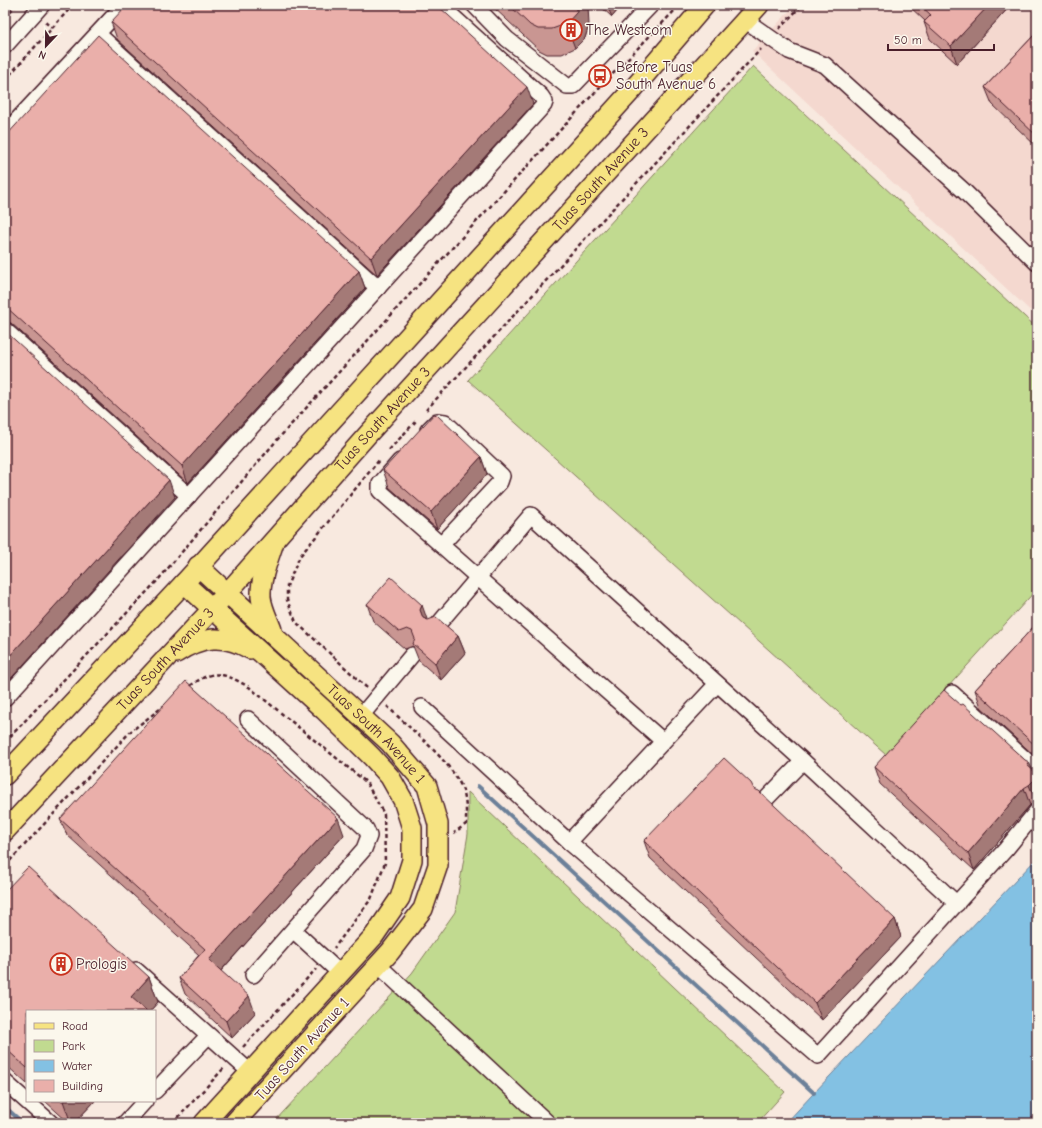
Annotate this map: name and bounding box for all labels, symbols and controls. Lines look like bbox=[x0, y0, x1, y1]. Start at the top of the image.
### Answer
building icon: The Westcom bbox=[558, 17, 584, 43]
place label: The Westcom bbox=[586, 21, 672, 39]
north arrow bbox=[26, 26, 66, 66]
scale bar bbox=[888, 26, 994, 52]
text: 50 m bbox=[894, 33, 922, 47]
text: N bbox=[37, 47, 48, 62]
place label: Before Tuas South Avenue 6 bbox=[616, 58, 716, 93]
bus stop icon: Before Tuas South Avenue 6 bbox=[587, 63, 613, 89]
street label: Tuas South Avenue 3 bbox=[549, 123, 652, 235]
street label: Tuas South Avenue 3 bbox=[331, 363, 434, 474]
street label: Tuas South Avenue 3 bbox=[113, 604, 218, 714]
street label: Tuas South Avenue 1 bbox=[323, 681, 430, 787]
building icon: Prologis bbox=[48, 951, 74, 977]
place label: Prologis bbox=[76, 955, 127, 973]
street label: Tuas South Avenue 1 bbox=[251, 994, 353, 1104]
legend bbox=[26, 1010, 156, 1102]
text: Road bbox=[62, 1019, 88, 1033]
text: Park bbox=[62, 1039, 85, 1053]
text: Water bbox=[62, 1059, 92, 1073]
text: Building bbox=[62, 1079, 103, 1093]

